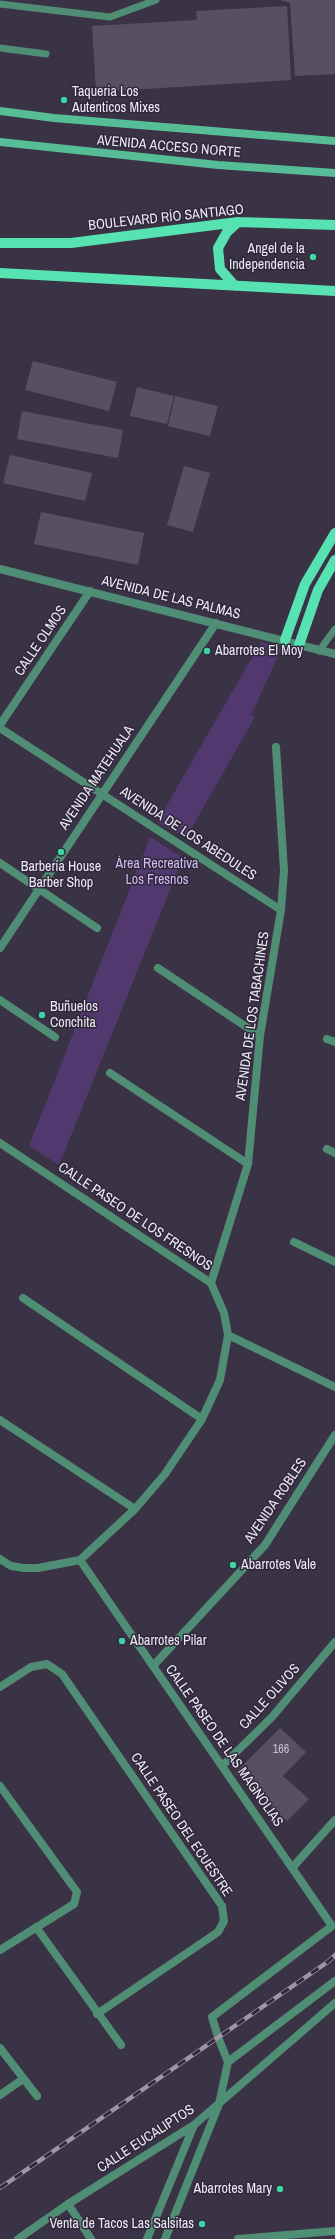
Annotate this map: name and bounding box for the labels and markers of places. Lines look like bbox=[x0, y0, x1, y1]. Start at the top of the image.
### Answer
place label: Taqueria Los Autenticos Mixes bbox=[72, 84, 160, 116]
marker: Taqueria Los Autenticos Mixes bbox=[59, 95, 69, 105]
place label: Angel de la Independencia bbox=[229, 241, 305, 274]
marker: Angel de la Independencia bbox=[308, 252, 318, 262]
place label: Abarrotes El Moy bbox=[215, 643, 303, 659]
marker: Abarrotes El Moy bbox=[202, 646, 212, 656]
marker: Barbería House Barber Shop bbox=[56, 847, 66, 857]
place label: Barbería House Barber Shop bbox=[21, 859, 101, 892]
place label: Buñuelos Conchita bbox=[50, 999, 98, 1032]
marker: Buñuelos Conchita bbox=[37, 1010, 47, 1020]
place label: Abarrotes Vale bbox=[241, 1557, 316, 1573]
marker: Abarrotes Vale bbox=[228, 1560, 238, 1570]
place label: Abarrotes Pilar bbox=[130, 1633, 207, 1649]
marker: Abarrotes Pilar bbox=[117, 1636, 127, 1646]
place label: Abarrotes Mary bbox=[194, 2181, 272, 2197]
marker: Abarrotes Mary bbox=[275, 2184, 285, 2194]
place label: Venta de Tacos Las Salsitas bbox=[50, 2216, 194, 2232]
marker: Venta de Tacos Las Salsitas bbox=[197, 2219, 207, 2229]

